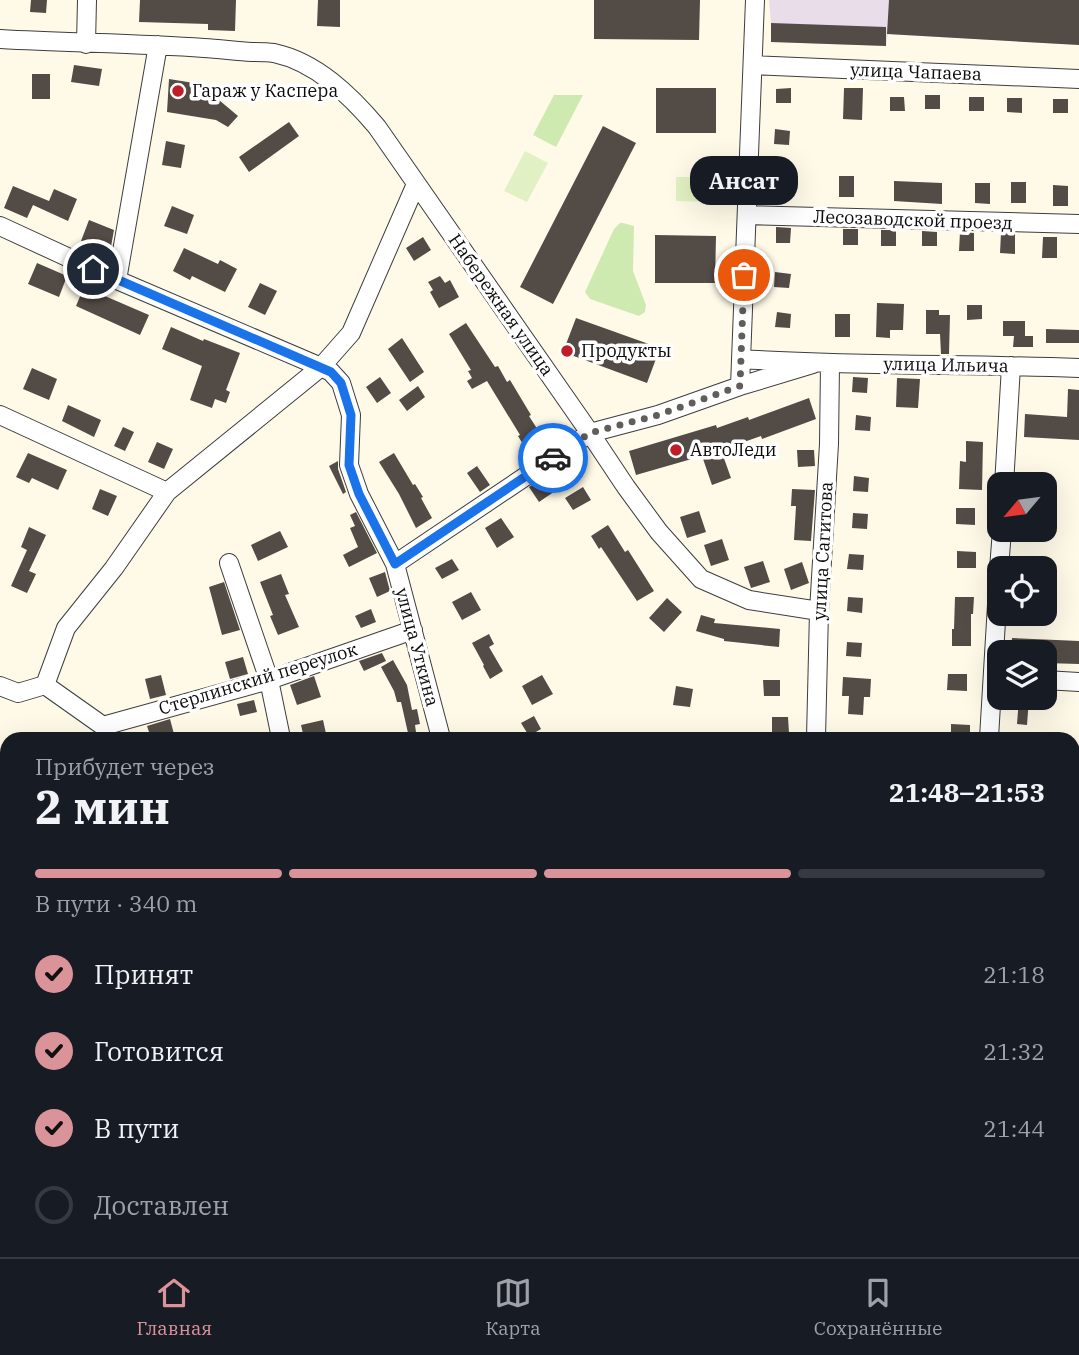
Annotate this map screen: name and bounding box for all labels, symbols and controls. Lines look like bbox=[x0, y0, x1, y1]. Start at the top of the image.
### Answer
street label: улица Чапаева bbox=[850, 58, 982, 85]
place label: Гараж у Каспера bbox=[192, 79, 338, 102]
marker: Гараж у Каспера bbox=[170, 83, 186, 99]
callout: Ансат bbox=[690, 156, 798, 205]
text: Ансат bbox=[709, 165, 779, 195]
street label: Лесозаводской проезд bbox=[813, 205, 1013, 234]
street label: Набережная улица bbox=[444, 229, 559, 380]
pin bbox=[63, 239, 123, 299]
pin bbox=[714, 245, 774, 305]
icon: home bbox=[74, 250, 112, 288]
icon: bag bbox=[725, 256, 763, 294]
place label: Продукты bbox=[581, 339, 671, 362]
marker: Продукты bbox=[559, 343, 575, 359]
street label: улица Ильича bbox=[883, 352, 1009, 377]
courier bbox=[518, 423, 588, 493]
place label: АвтоЛеди bbox=[690, 438, 777, 461]
icon: car bbox=[534, 439, 572, 477]
marker: АвтоЛеди bbox=[668, 442, 684, 458]
north arrow bbox=[987, 472, 1057, 542]
map controls bbox=[987, 472, 1057, 710]
street label: улица Сагитова bbox=[807, 481, 838, 621]
button: locate bbox=[987, 556, 1057, 626]
street label: улица Уткина bbox=[391, 585, 444, 709]
street label: Стерлинский переулок bbox=[156, 637, 361, 720]
button: layers bbox=[987, 640, 1057, 710]
text: Прибудет через bbox=[35, 751, 215, 781]
text: 21:48–21:53 bbox=[889, 775, 1045, 809]
text: 2 мин bbox=[35, 777, 170, 837]
text: В пути · 340 m bbox=[35, 888, 197, 918]
icon: check bbox=[35, 955, 73, 993]
text: Принят bbox=[94, 957, 193, 991]
text: 21:18 bbox=[983, 959, 1045, 989]
icon: check bbox=[35, 1032, 73, 1070]
text: Готовится bbox=[94, 1034, 224, 1068]
text: 21:32 bbox=[983, 1036, 1045, 1066]
icon: check bbox=[35, 1109, 73, 1147]
text: В пути bbox=[94, 1111, 179, 1145]
text: 21:44 bbox=[983, 1113, 1045, 1143]
text: Доставлен bbox=[94, 1188, 229, 1222]
tab: Главная bbox=[137, 1274, 212, 1340]
tab: Карта bbox=[485, 1274, 541, 1340]
tab: Сохранённые bbox=[814, 1274, 942, 1340]

